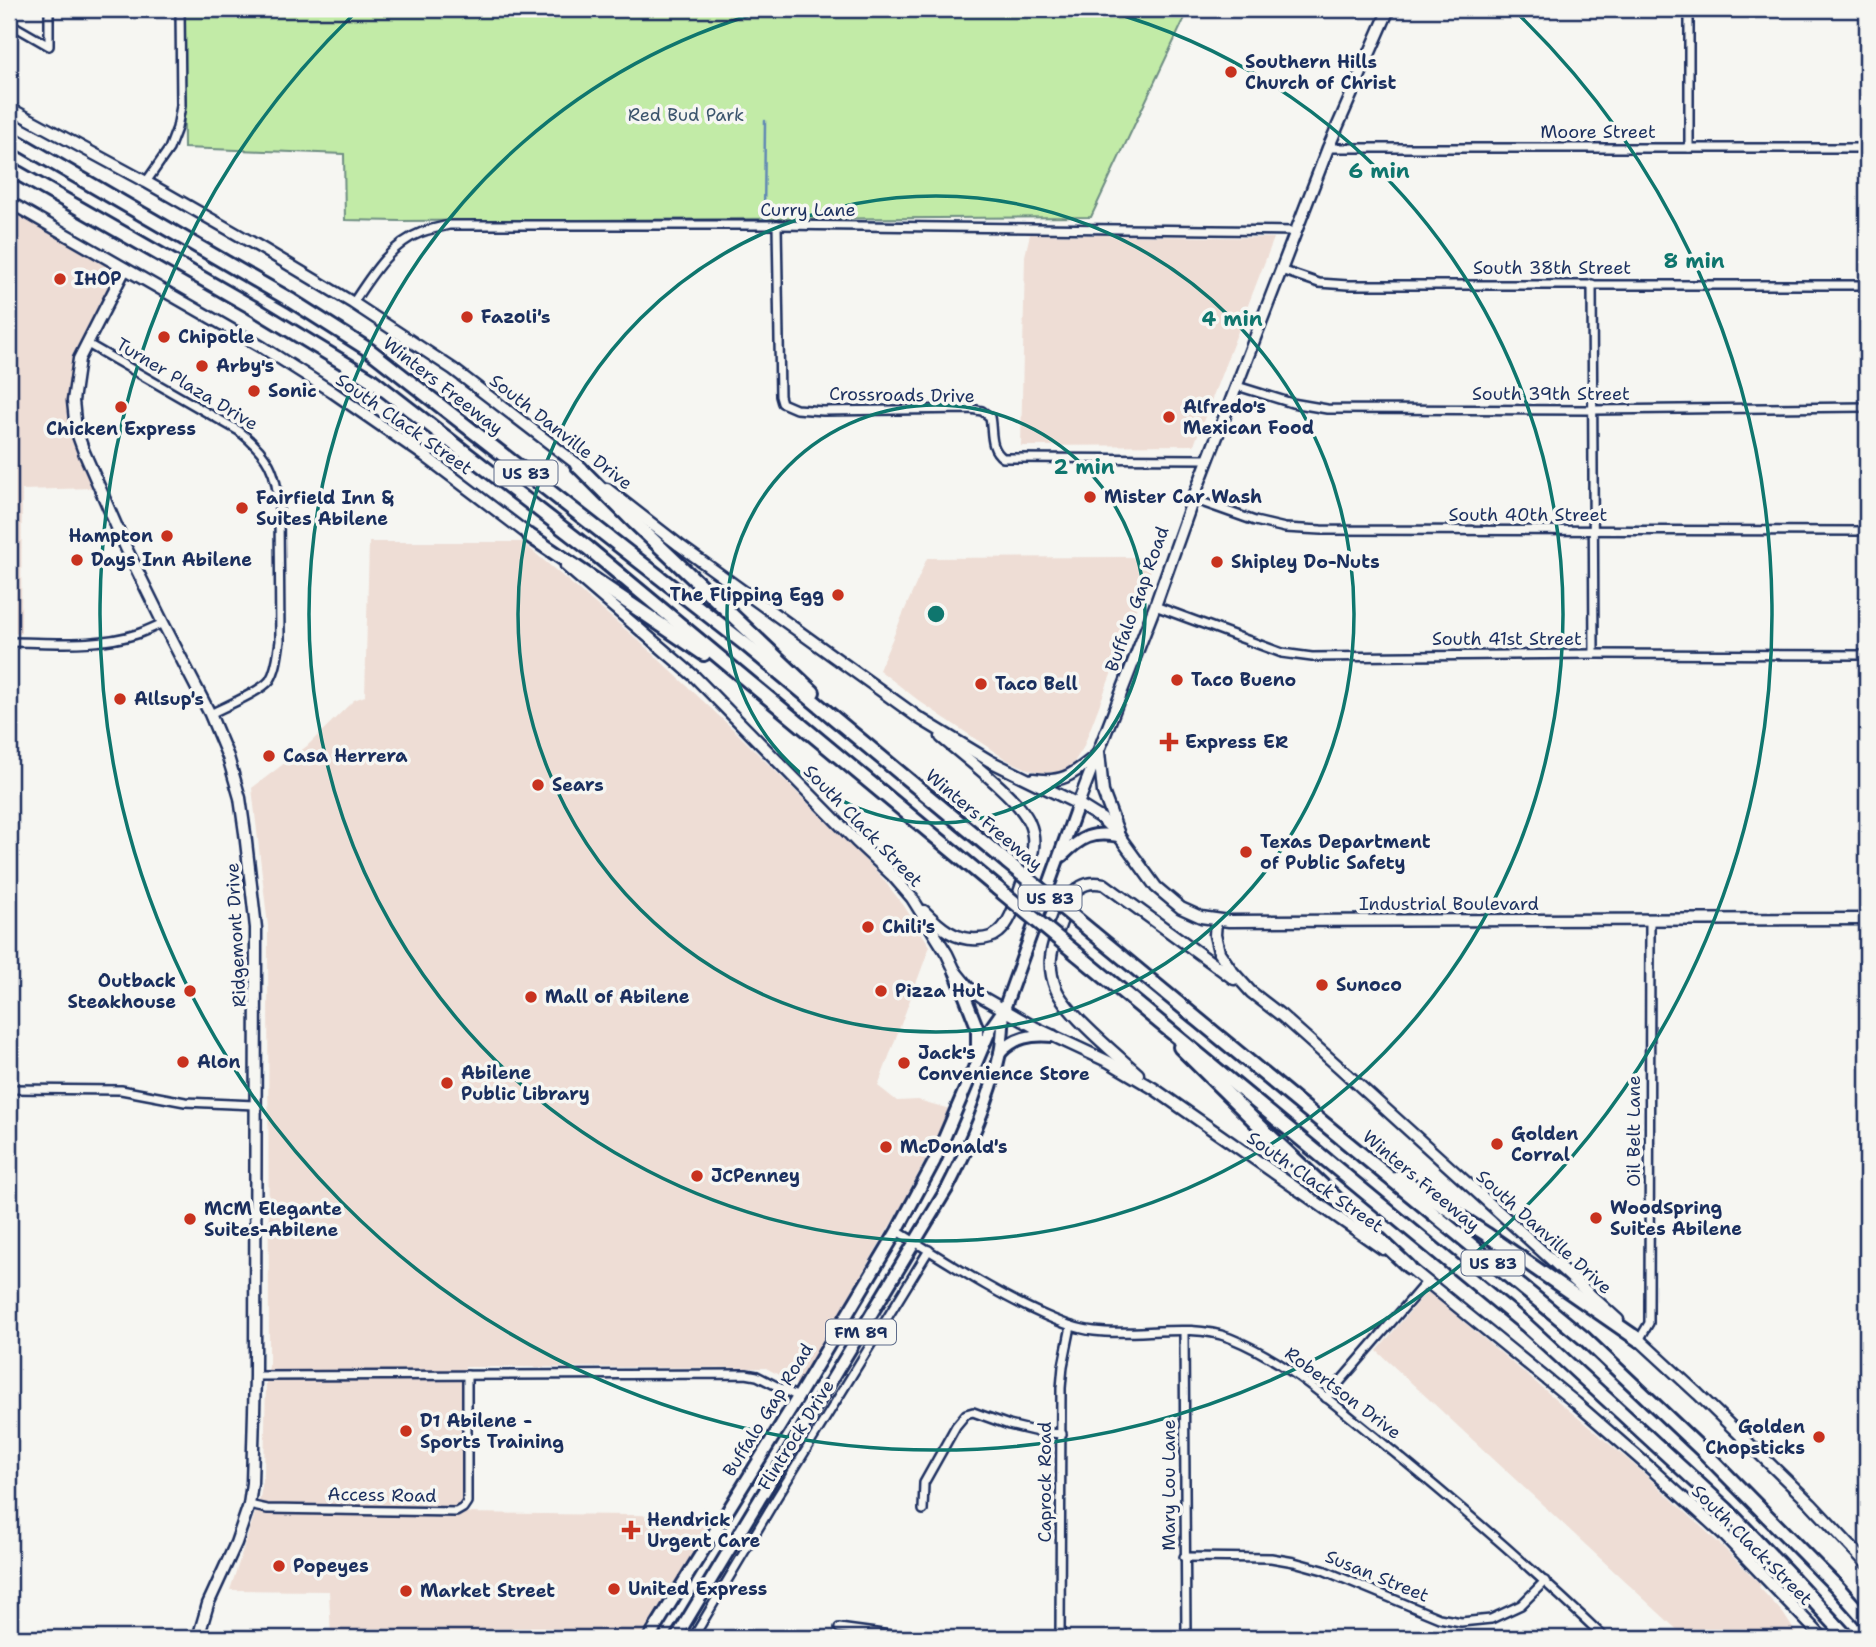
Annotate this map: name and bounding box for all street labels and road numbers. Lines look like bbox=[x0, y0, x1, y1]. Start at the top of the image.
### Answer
street label: Moore Street bbox=[1540, 120, 1656, 144]
street label: Curry Lane bbox=[760, 198, 856, 222]
street label: South 38th Street bbox=[1473, 256, 1631, 280]
street label: Turner Plaza Drive bbox=[112, 332, 262, 436]
street label: Winters Freeway bbox=[378, 332, 508, 440]
street label: South Clack Street bbox=[331, 368, 477, 480]
street label: South Danville Drive bbox=[485, 369, 637, 495]
street label: Crossroads Drive bbox=[829, 382, 975, 408]
street label: South 39th Street bbox=[1472, 382, 1630, 406]
road number: US 83 bbox=[494, 460, 558, 486]
street label: South 40th Street bbox=[1449, 503, 1608, 527]
street label: Buffalo Gap Road bbox=[1100, 523, 1174, 675]
street label: South 41st Street bbox=[1432, 627, 1582, 651]
street label: South Clack Street bbox=[798, 760, 928, 893]
street label: Winters Freeway bbox=[920, 764, 1048, 876]
street label: Ridgemont Drive bbox=[220, 862, 252, 1008]
road number: US 83 bbox=[1018, 885, 1082, 910]
street label: Industrial Boulevard bbox=[1359, 892, 1539, 916]
street label: Oil Belt Lane bbox=[1622, 1075, 1646, 1187]
street label: Winters Freeway bbox=[1357, 1125, 1485, 1237]
street label: South Clack Street bbox=[1242, 1126, 1388, 1238]
street label: South Danville Drive bbox=[1471, 1164, 1617, 1300]
road number: US 83 bbox=[1462, 1250, 1524, 1275]
road number: FM 89 bbox=[826, 1320, 896, 1344]
street label: Buffalo Gap Road bbox=[717, 1339, 819, 1481]
street label: Robertson Drive bbox=[1280, 1341, 1406, 1445]
street label: Flintrock Drive bbox=[752, 1375, 840, 1495]
street label: Mary Lou Lane bbox=[1157, 1419, 1181, 1551]
street label: Caprock Road bbox=[1033, 1422, 1057, 1542]
street label: South Clack Street bbox=[1686, 1479, 1818, 1611]
street label: Access Road bbox=[327, 1482, 437, 1508]
street label: Susan Street bbox=[1322, 1544, 1432, 1608]

